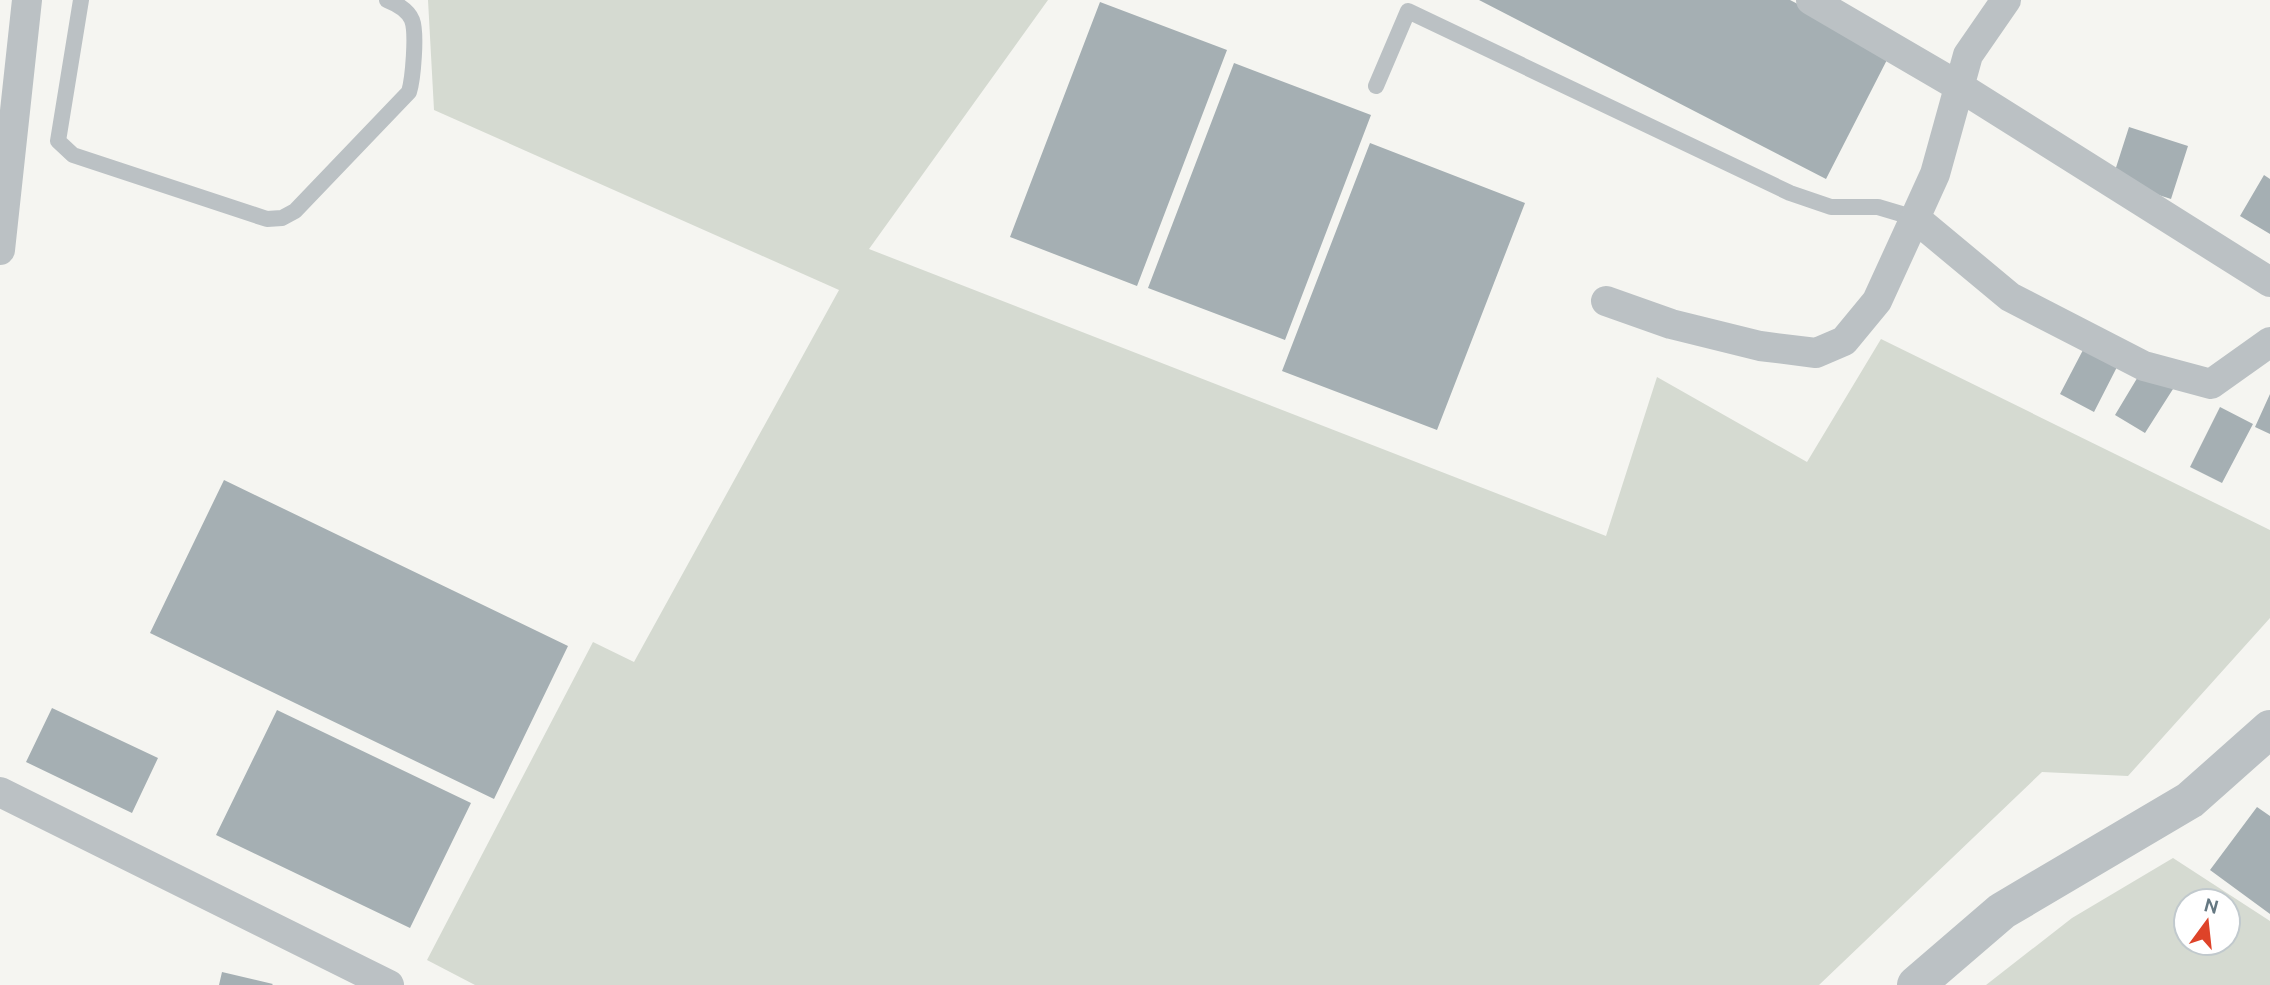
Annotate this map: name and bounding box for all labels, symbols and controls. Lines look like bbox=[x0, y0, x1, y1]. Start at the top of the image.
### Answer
north arrow bbox=[2172, 887, 2242, 957]
text: N bbox=[2202, 893, 2221, 918]

